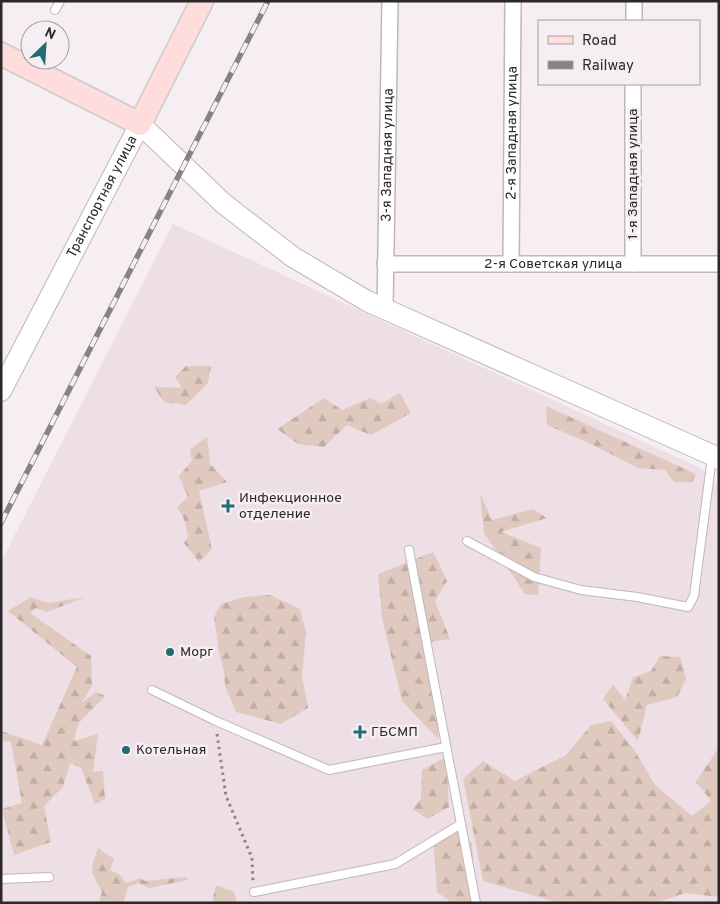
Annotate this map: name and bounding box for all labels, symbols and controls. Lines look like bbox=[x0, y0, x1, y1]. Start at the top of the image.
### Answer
north arrow bbox=[20, 20, 70, 70]
legend bbox=[538, 20, 700, 85]
text: N bbox=[42, 25, 58, 44]
text: Road bbox=[582, 32, 617, 51]
text: Railway bbox=[582, 57, 634, 76]
street label: 2-я Западная улица bbox=[503, 66, 521, 200]
street label: 3-я Западная улица bbox=[378, 88, 397, 222]
street label: 1-я Западная улица bbox=[625, 109, 642, 239]
street label: Транспортная улица bbox=[63, 133, 141, 261]
street label: 2-я Советская улица bbox=[484, 256, 622, 273]
place label: Инфекционное отделение bbox=[239, 490, 342, 523]
marker: Инфекционное отделение bbox=[221, 499, 235, 513]
place label: Морг bbox=[180, 644, 213, 661]
marker: Морг bbox=[164, 646, 176, 658]
place label: ГБСМП bbox=[371, 724, 418, 741]
marker: ГБСМП bbox=[353, 725, 367, 739]
place label: Котельная bbox=[136, 742, 206, 759]
marker: Котельная bbox=[120, 744, 132, 756]

